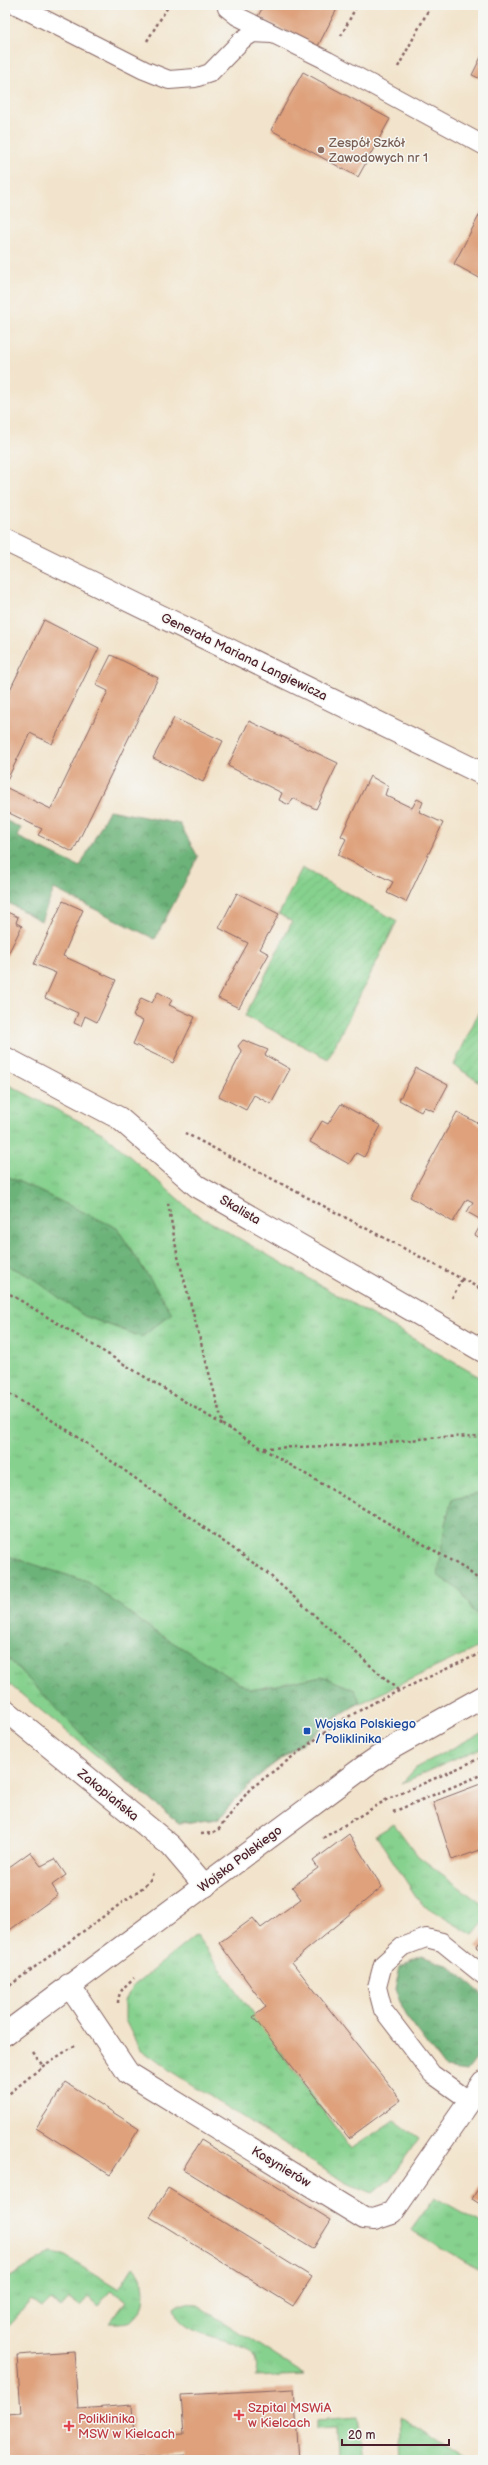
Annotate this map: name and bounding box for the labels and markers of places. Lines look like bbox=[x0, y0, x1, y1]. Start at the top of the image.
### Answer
place label: Zespół Szkół Zawodowych nr 1 bbox=[328, 135, 428, 166]
marker: Zespół Szkół Zawodowych nr 1 bbox=[316, 145, 326, 155]
place label: Wojska Polskiego / Poliklinika bbox=[315, 1716, 416, 1747]
marker: Wojska Polskiego / Poliklinika bbox=[302, 1726, 312, 1736]
place label: Szpital MSWiA w Kielcach bbox=[248, 2400, 331, 2431]
marker: Szpital MSWiA w Kielcach bbox=[233, 2409, 245, 2421]
place label: Poliklinika MSW w Kielcach bbox=[78, 2411, 175, 2442]
marker: Poliklinika MSW w Kielcach bbox=[63, 2420, 75, 2432]

